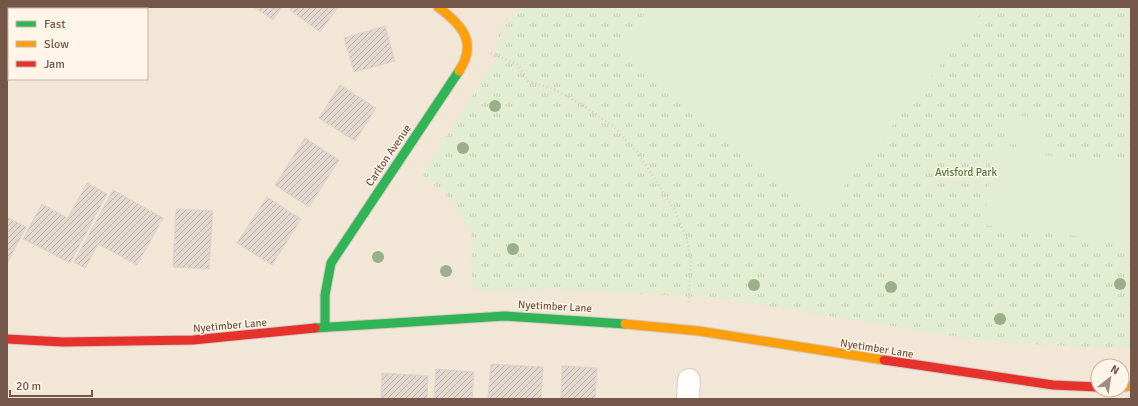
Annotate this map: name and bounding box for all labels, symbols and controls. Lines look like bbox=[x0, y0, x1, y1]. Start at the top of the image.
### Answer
legend bbox=[8, 8, 148, 80]
text: Fast bbox=[44, 17, 65, 32]
text: Slow bbox=[44, 37, 69, 52]
text: Jam bbox=[44, 57, 65, 72]
street label: Carlton Avenue bbox=[363, 122, 414, 189]
park label: Avisford Park bbox=[935, 166, 997, 179]
street label: Nyetimber Lane bbox=[518, 298, 592, 315]
street label: Nyetimber Lane bbox=[193, 316, 268, 335]
street label: Nyetimber Lane bbox=[839, 336, 915, 361]
north arrow bbox=[1090, 358, 1130, 398]
text: N bbox=[1108, 362, 1121, 377]
scale bar bbox=[10, 372, 92, 398]
text: 20 m bbox=[16, 379, 41, 394]

